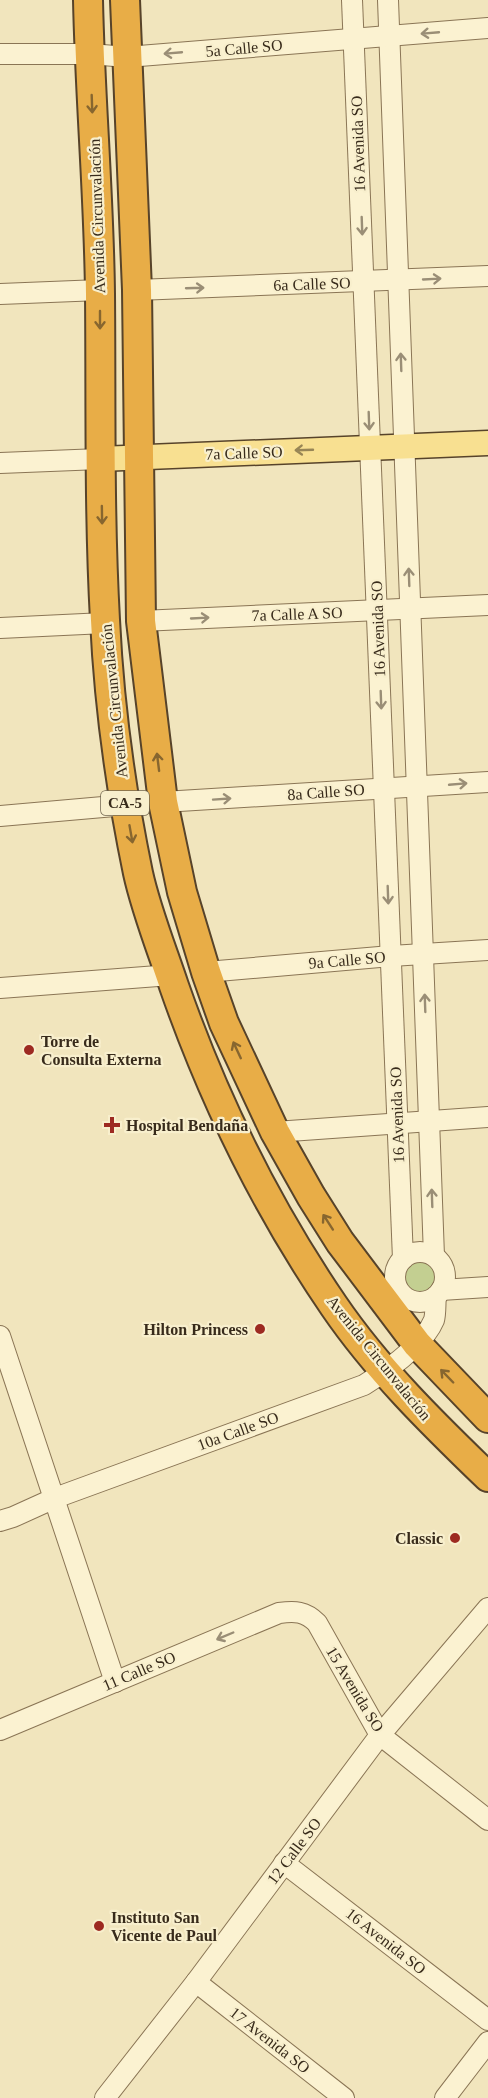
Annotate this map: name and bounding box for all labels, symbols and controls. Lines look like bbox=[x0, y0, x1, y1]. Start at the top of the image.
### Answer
one-way arrow bbox=[420, 27, 440, 38]
street label: 5a Calle SO bbox=[205, 36, 283, 60]
one-way arrow bbox=[163, 48, 183, 59]
one-way arrow bbox=[87, 94, 98, 114]
street label: 16 Avenida SO bbox=[348, 95, 368, 193]
street label: Avenida Circunvalación bbox=[86, 138, 108, 294]
one-way arrow bbox=[356, 216, 367, 236]
one-way arrow bbox=[421, 273, 441, 284]
street label: 6a Calle SO bbox=[273, 274, 351, 294]
one-way arrow bbox=[185, 282, 205, 294]
one-way arrow bbox=[94, 310, 106, 330]
one-way arrow bbox=[396, 352, 407, 372]
one-way arrow bbox=[364, 411, 375, 431]
street label: 7a Calle SO bbox=[205, 443, 283, 463]
one-way arrow bbox=[294, 445, 314, 456]
one-way arrow bbox=[96, 505, 108, 525]
one-way arrow bbox=[404, 568, 415, 588]
street label: 16 Avenida SO bbox=[368, 580, 388, 678]
street label: 7a Calle A SO bbox=[251, 604, 343, 624]
one-way arrow bbox=[189, 612, 209, 623]
street label: Avenida Circunvalación bbox=[97, 623, 131, 779]
one-way arrow bbox=[375, 689, 386, 709]
one-way arrow bbox=[152, 752, 163, 772]
one-way arrow bbox=[448, 779, 468, 790]
street label: 8a Calle SO bbox=[287, 781, 365, 803]
road number: CA-5 bbox=[101, 791, 149, 815]
one-way arrow bbox=[211, 793, 231, 804]
one-way arrow bbox=[126, 824, 137, 844]
one-way arrow bbox=[383, 884, 394, 904]
street label: 9a Calle SO bbox=[308, 948, 386, 972]
one-way arrow bbox=[419, 994, 431, 1014]
place label: Torre de Consulta Externa bbox=[41, 1033, 161, 1068]
one-way arrow bbox=[230, 1041, 242, 1059]
marker: Torre de Consulta Externa bbox=[22, 1043, 36, 1057]
street label: 16 Avenida SO bbox=[387, 1066, 407, 1164]
marker: Hospital Bendaña bbox=[103, 1116, 121, 1134]
place label: Hospital Bendaña bbox=[126, 1117, 248, 1135]
one-way arrow bbox=[427, 1188, 438, 1208]
one-way arrow bbox=[321, 1214, 333, 1231]
street label: Avenida Circunvalación bbox=[324, 1293, 434, 1423]
place label: Hilton Princess bbox=[144, 1321, 248, 1338]
marker: Hilton Princess bbox=[253, 1322, 267, 1336]
one-way arrow bbox=[440, 1369, 454, 1384]
street label: 10a Calle SO bbox=[195, 1408, 281, 1454]
place label: Classic bbox=[395, 1530, 443, 1547]
marker: Classic bbox=[448, 1531, 462, 1545]
one-way arrow bbox=[216, 1631, 235, 1642]
street label: 15 Avenida SO bbox=[323, 1643, 387, 1735]
street label: 11 Calle SO bbox=[100, 1648, 178, 1694]
street label: 12 Calle SO bbox=[264, 1815, 324, 1887]
street label: 16 Avenida SO bbox=[343, 1905, 429, 1977]
place label: Instituto San Vicente de Paul bbox=[111, 1909, 218, 1944]
marker: Instituto San Vicente de Paul bbox=[92, 1919, 106, 1933]
street label: 17 Avenida SO bbox=[227, 2004, 313, 2076]

